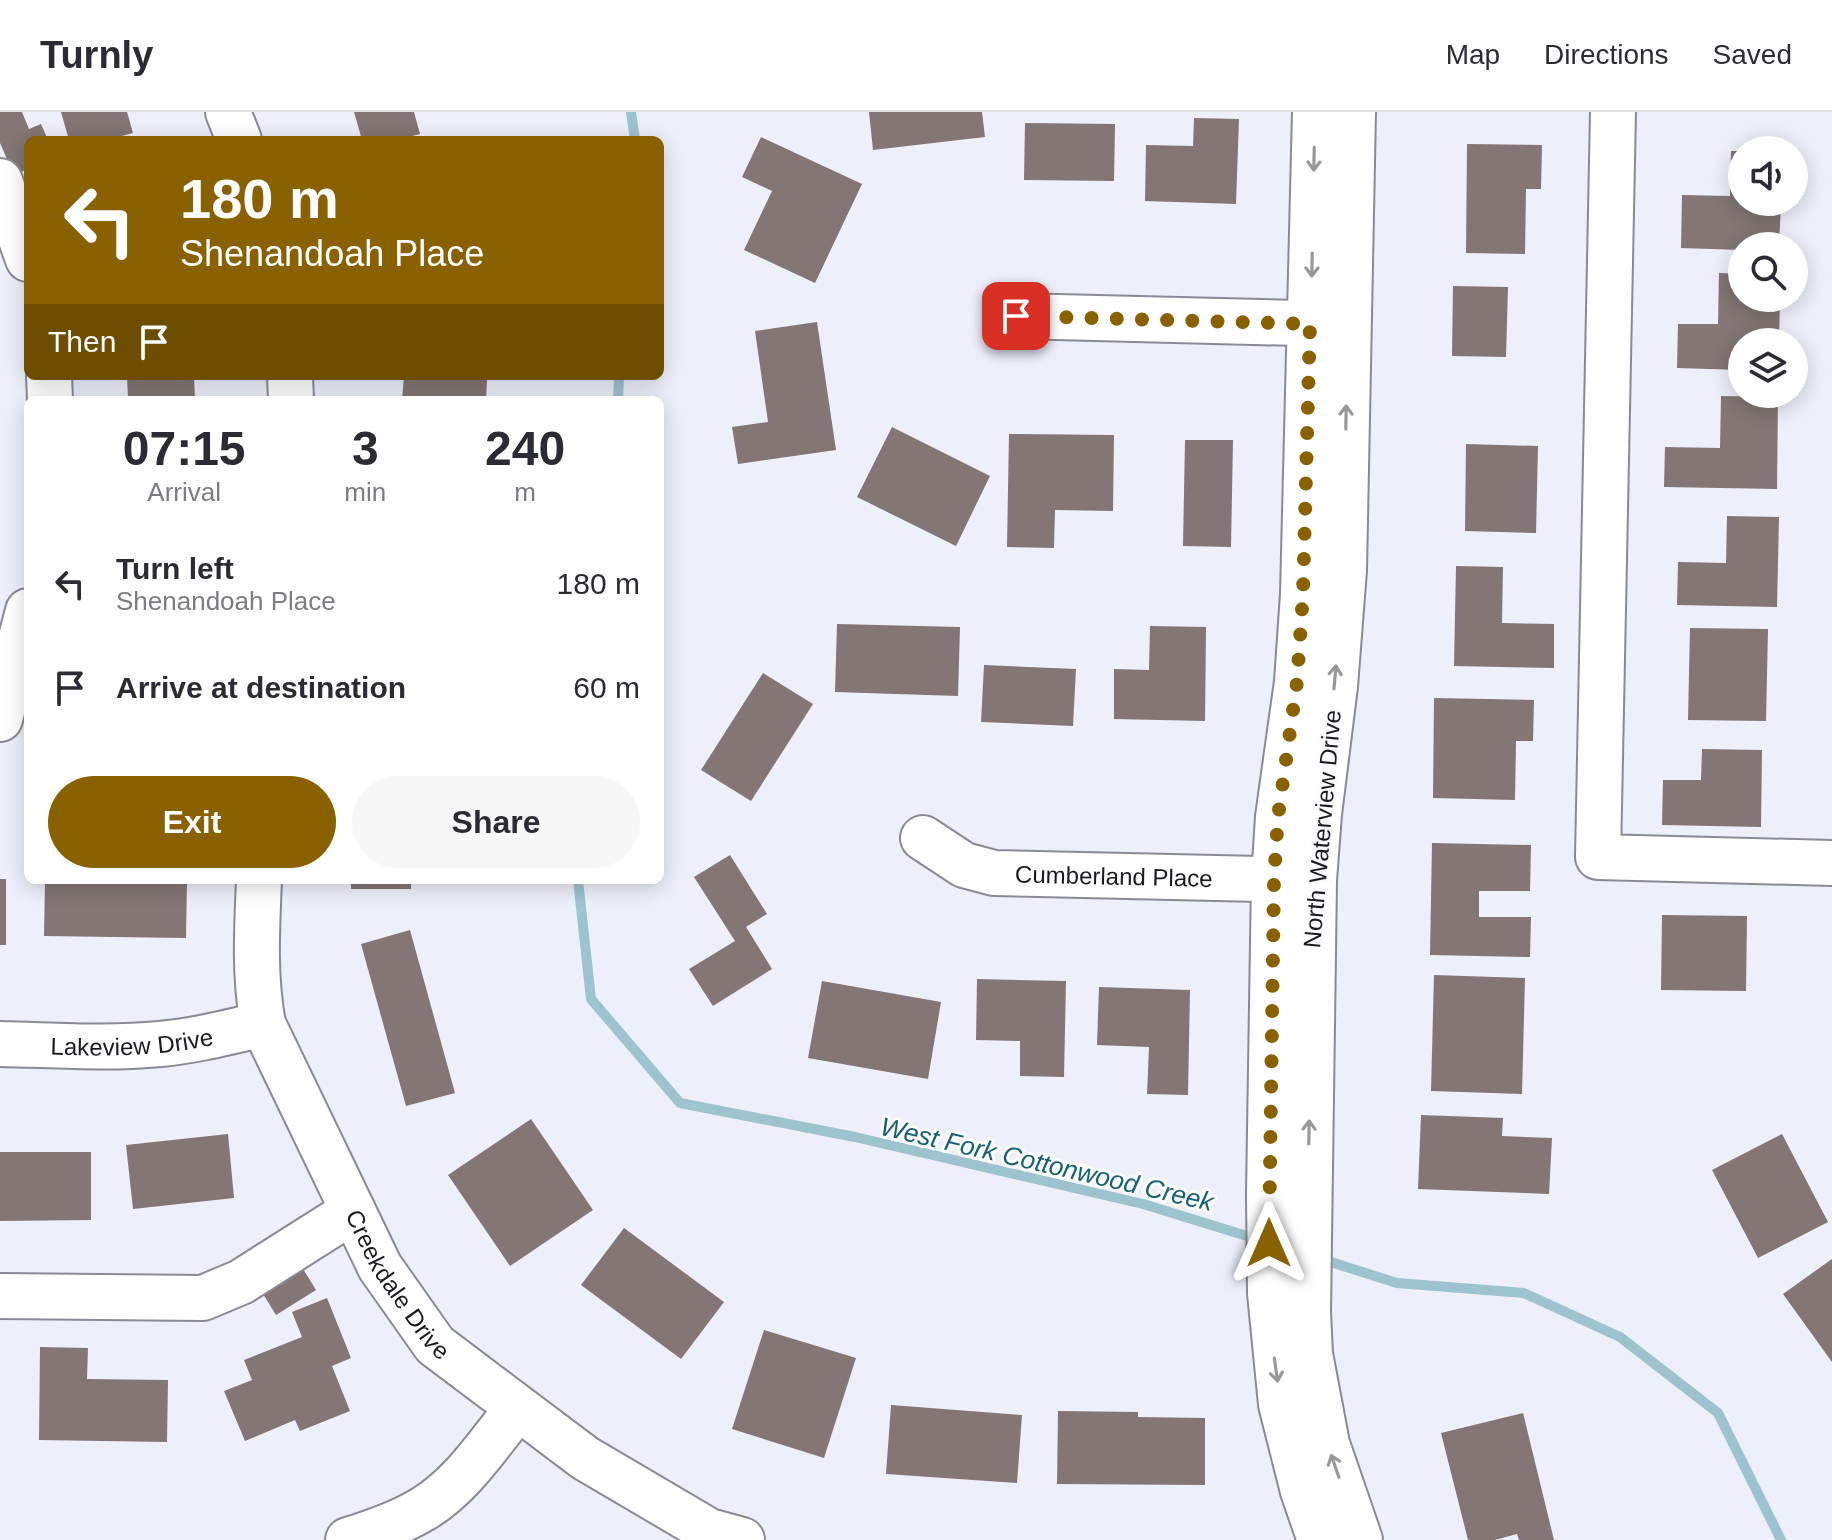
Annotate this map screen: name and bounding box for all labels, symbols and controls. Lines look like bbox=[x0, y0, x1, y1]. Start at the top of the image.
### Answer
text: Turnly bbox=[40, 34, 153, 76]
text: Map bbox=[1446, 39, 1500, 70]
text: Directions bbox=[1544, 39, 1669, 70]
text: Saved bbox=[1713, 39, 1792, 70]
map controls bbox=[1728, 136, 1808, 408]
button: sound bbox=[1728, 136, 1808, 216]
one-way arrow bbox=[1306, 145, 1321, 172]
text: 180 m bbox=[180, 167, 339, 230]
icon: left bbox=[48, 168, 152, 272]
button: search bbox=[1728, 232, 1808, 312]
text: Shenandoah Place bbox=[180, 233, 484, 274]
one-way arrow bbox=[1304, 251, 1319, 278]
pin bbox=[982, 282, 1050, 350]
icon: arrive bbox=[994, 294, 1038, 338]
icon: arrive bbox=[132, 320, 176, 364]
text: Then bbox=[48, 325, 116, 358]
button: layers bbox=[1728, 328, 1808, 408]
one-way arrow bbox=[1339, 404, 1354, 431]
text: 07:15 bbox=[123, 422, 246, 475]
text: 3 bbox=[352, 422, 379, 475]
text: 240 bbox=[485, 422, 565, 475]
text: Arrival bbox=[147, 477, 221, 507]
text: min bbox=[344, 477, 386, 507]
text: m bbox=[514, 477, 536, 507]
text: Turn left bbox=[116, 552, 234, 585]
icon: left bbox=[48, 562, 92, 606]
text: 180 m bbox=[557, 567, 640, 600]
text: Shenandoah Place bbox=[116, 586, 336, 616]
one-way arrow bbox=[1328, 664, 1343, 691]
icon: arrive bbox=[48, 666, 92, 710]
text: Arrive at destination bbox=[116, 671, 406, 704]
text: 60 m bbox=[573, 671, 640, 704]
street label: North Waterview Drive bbox=[1298, 709, 1346, 949]
button: Exit bbox=[48, 776, 336, 868]
button: Share bbox=[352, 776, 640, 868]
street label: Cumberland Place bbox=[1015, 860, 1213, 891]
street label: Lakeview Drive bbox=[50, 1023, 215, 1060]
water label: West Fork Cottonwood Creek bbox=[878, 1111, 1218, 1217]
one-way arrow bbox=[1301, 1119, 1317, 1146]
position arrow bbox=[1227, 1201, 1311, 1285]
street label: Creekdale Drive bbox=[341, 1205, 455, 1365]
one-way arrow bbox=[1269, 1357, 1284, 1382]
one-way arrow bbox=[1327, 1454, 1341, 1479]

